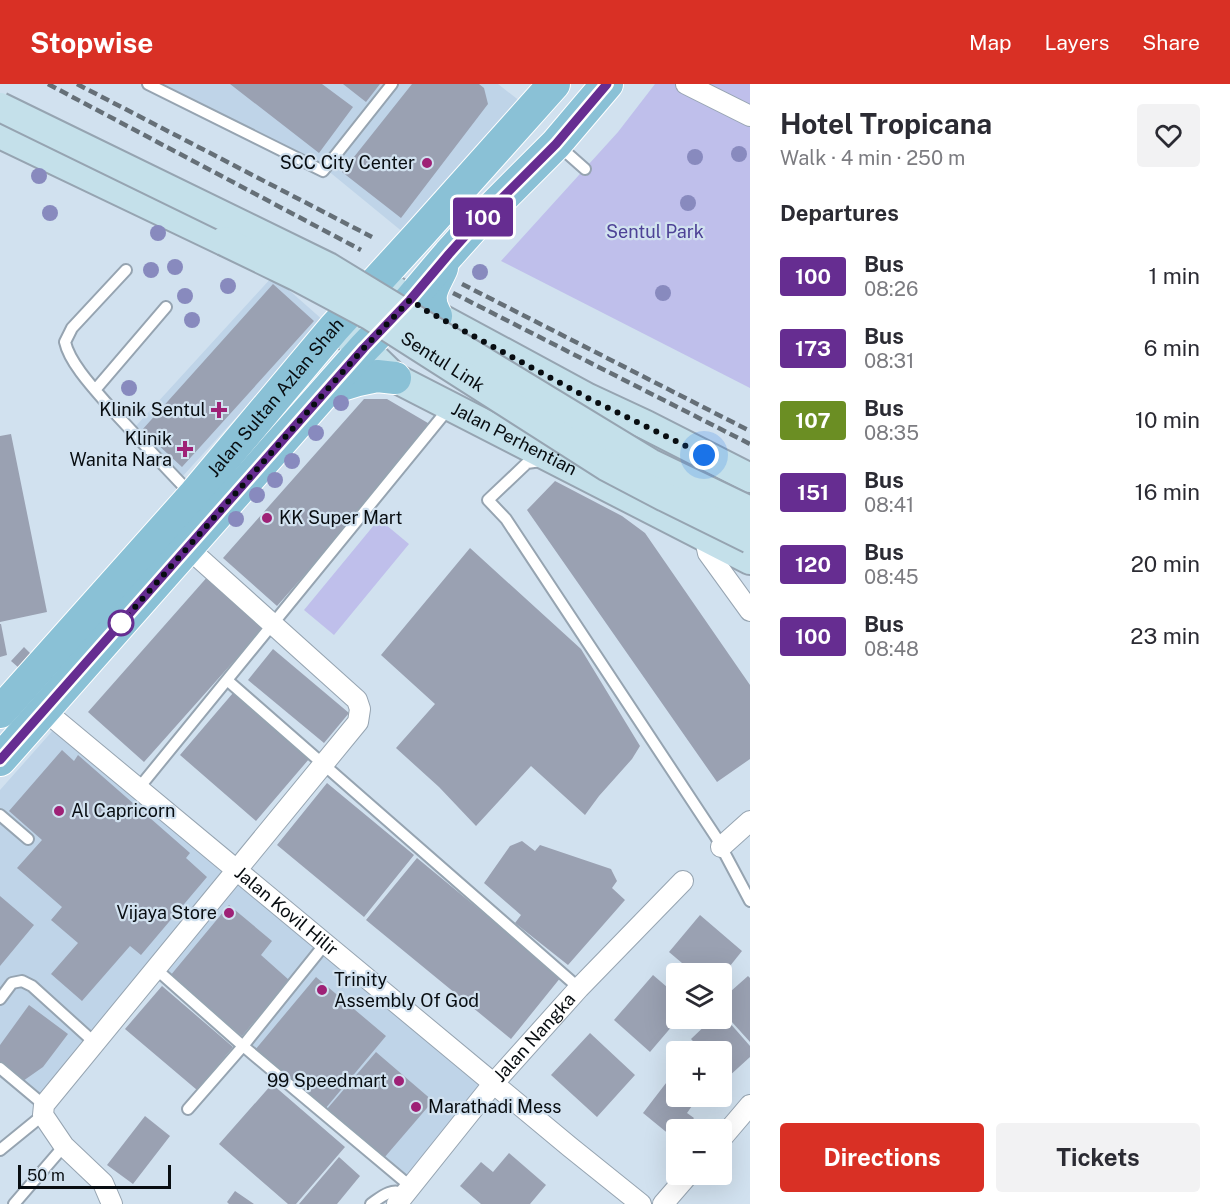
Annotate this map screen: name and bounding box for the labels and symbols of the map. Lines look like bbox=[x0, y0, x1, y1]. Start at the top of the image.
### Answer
place label: SCC City Center bbox=[280, 152, 415, 173]
marker: SCC City Center bbox=[420, 156, 434, 170]
line badge: 100 bbox=[448, 198, 518, 236]
park label: Sentul Park bbox=[606, 221, 704, 242]
street label: Jalan Sultan Azlan Shah bbox=[203, 314, 348, 481]
street label: Sentul Link bbox=[397, 327, 489, 396]
street label: Jalan Perhentian bbox=[448, 398, 581, 479]
place label: Klinik Sentul bbox=[99, 399, 206, 420]
marker: Klinik Sentul bbox=[210, 401, 228, 419]
place label: Klinik Wanita Nara bbox=[69, 428, 172, 470]
marker: Klinik Wanita Nara bbox=[176, 440, 194, 458]
your location bbox=[689, 440, 719, 470]
place label: KK Super Mart bbox=[279, 507, 403, 528]
marker: KK Super Mart bbox=[260, 511, 274, 525]
unlabelled marker bbox=[108, 610, 134, 636]
place label: Al Capricorn bbox=[71, 800, 175, 821]
marker: Al Capricorn bbox=[52, 804, 66, 818]
street label: Jalan Kovil Hilir bbox=[231, 862, 342, 960]
place label: Vijaya Store bbox=[117, 902, 217, 923]
marker: Vijaya Store bbox=[222, 906, 236, 920]
place label: Trinity Assembly Of God bbox=[334, 969, 479, 1011]
marker: Trinity Assembly Of God bbox=[315, 983, 329, 997]
street label: Jalan Nangka bbox=[489, 989, 579, 1086]
place label: 99 Speedmart bbox=[267, 1070, 387, 1091]
marker: 99 Speedmart bbox=[392, 1074, 406, 1088]
place label: Marathadi Mess bbox=[428, 1096, 561, 1117]
marker: Marathadi Mess bbox=[409, 1100, 423, 1114]
scale bar bbox=[18, 1162, 171, 1190]

